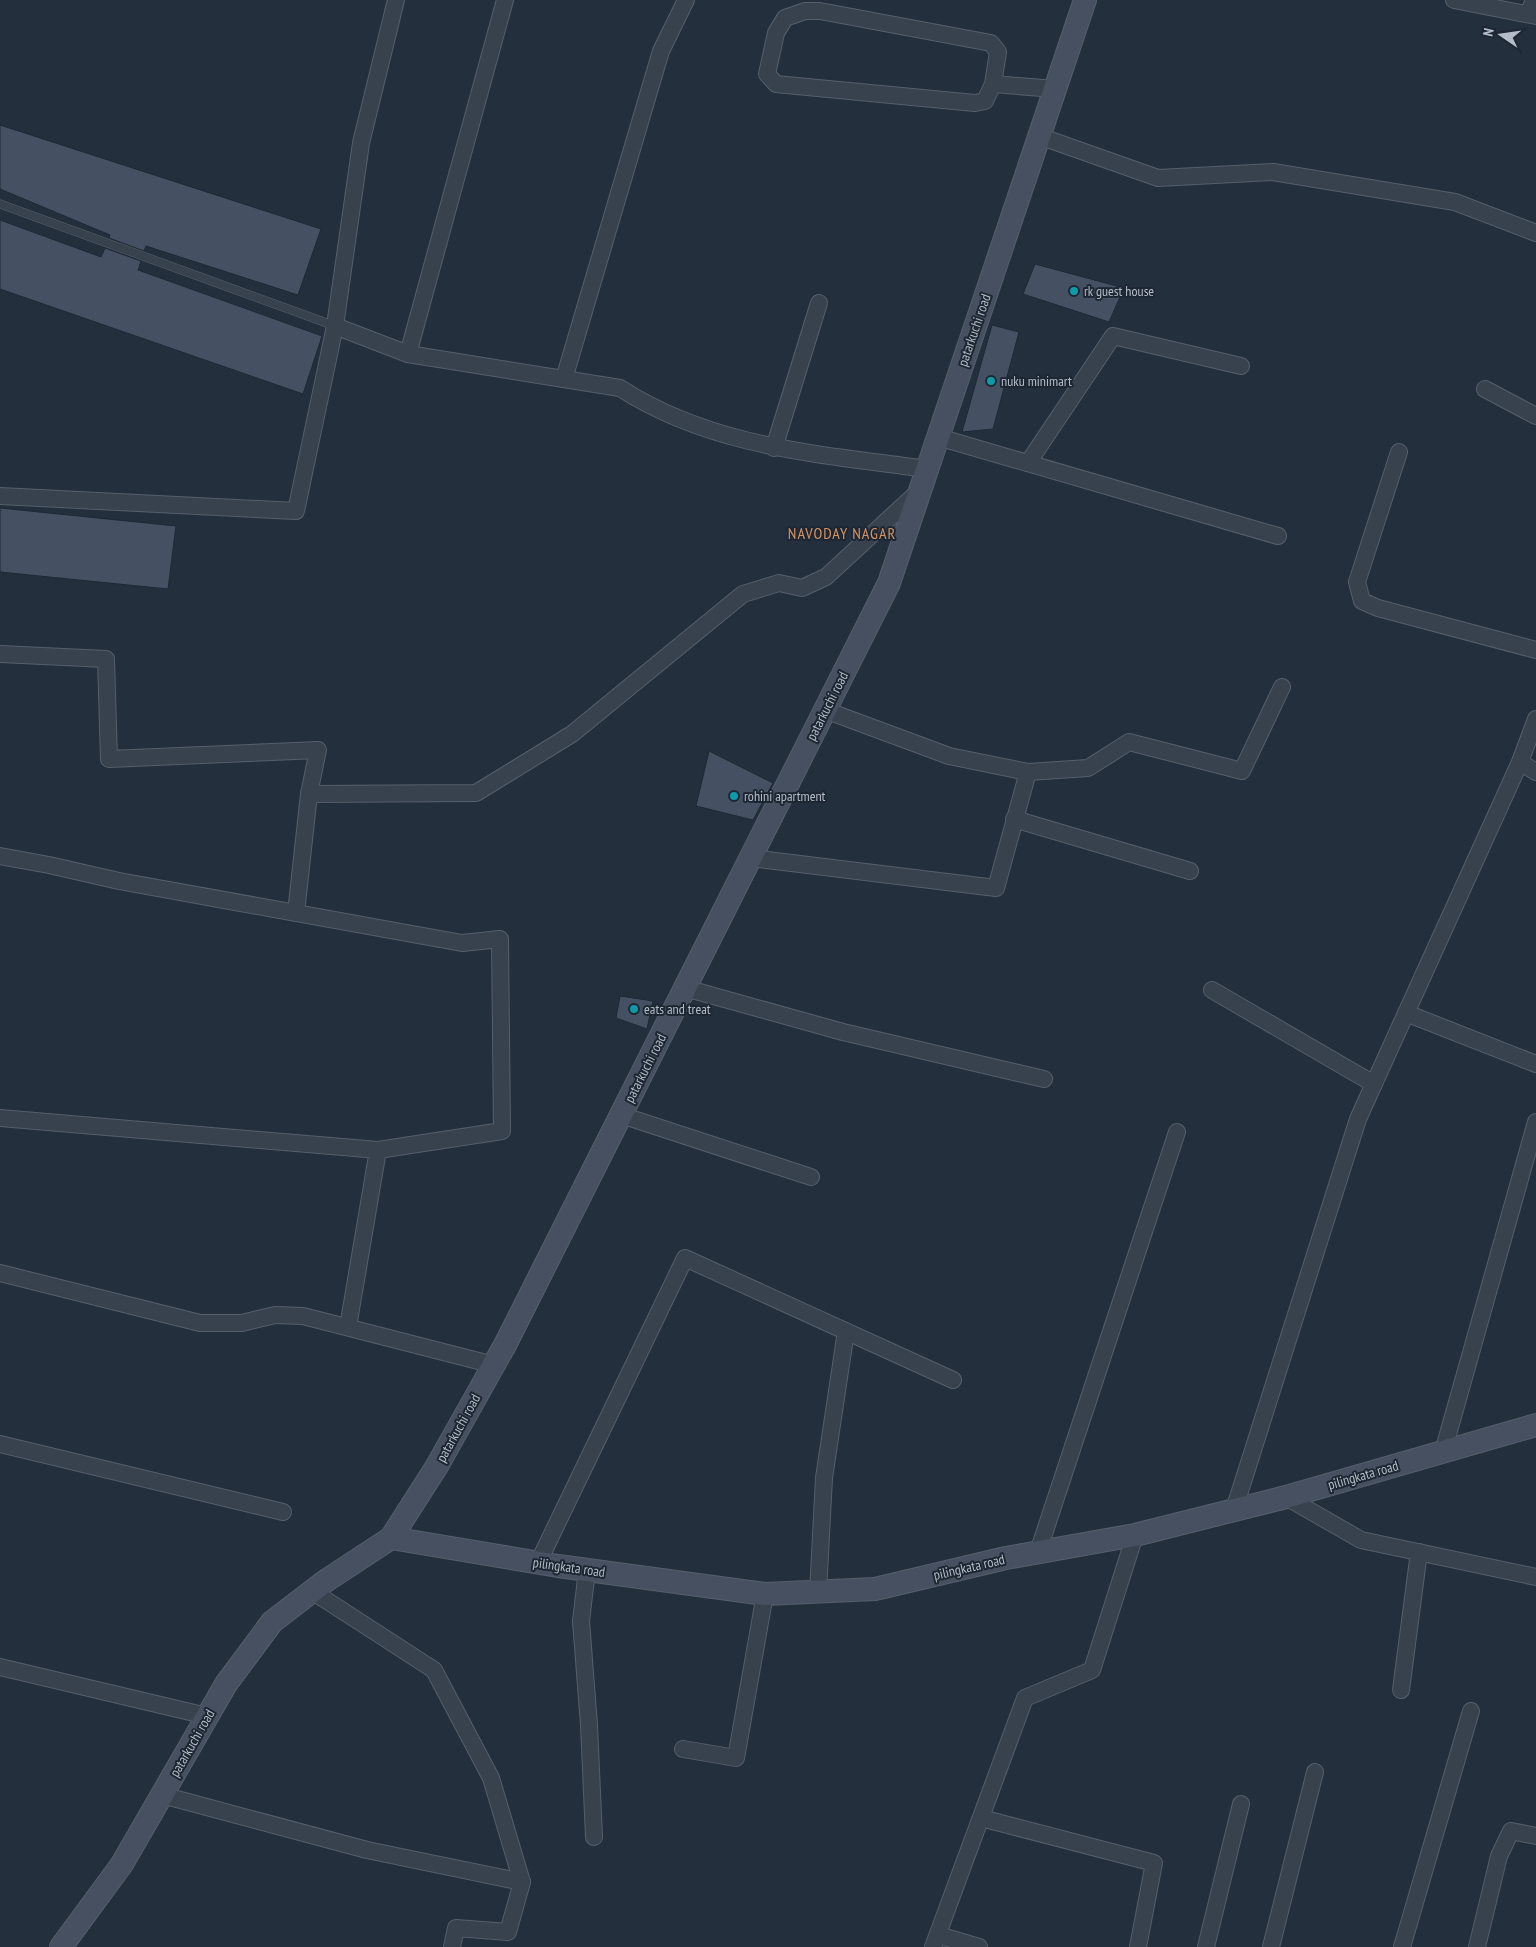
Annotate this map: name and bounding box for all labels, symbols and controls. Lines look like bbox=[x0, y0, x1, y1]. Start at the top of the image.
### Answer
north arrow bbox=[1476, 10, 1526, 60]
text: N bbox=[1479, 26, 1498, 38]
place label: rk guest house bbox=[1084, 282, 1154, 300]
marker: rk guest house bbox=[1068, 285, 1080, 297]
street label: patarkuchi road bbox=[953, 292, 995, 368]
place label: nuku minimart bbox=[1001, 372, 1072, 390]
marker: nuku minimart bbox=[985, 375, 997, 387]
district label: NAVODAY NAGAR bbox=[788, 523, 896, 543]
street label: patarkuchi road bbox=[802, 668, 852, 744]
place label: rohini apartment bbox=[744, 787, 826, 805]
marker: rohini apartment bbox=[728, 790, 740, 802]
place label: eats and treat bbox=[644, 1000, 711, 1018]
marker: eats and treat bbox=[628, 1003, 640, 1015]
street label: patarkuchi road bbox=[620, 1030, 670, 1106]
street label: patarkuchi road bbox=[432, 1391, 484, 1465]
street label: pilingkata road bbox=[1326, 1456, 1400, 1494]
street label: pilingkata road bbox=[932, 1550, 1006, 1584]
street label: pilingkata road bbox=[532, 1553, 606, 1581]
street label: patarkuchi road bbox=[165, 1706, 219, 1780]

